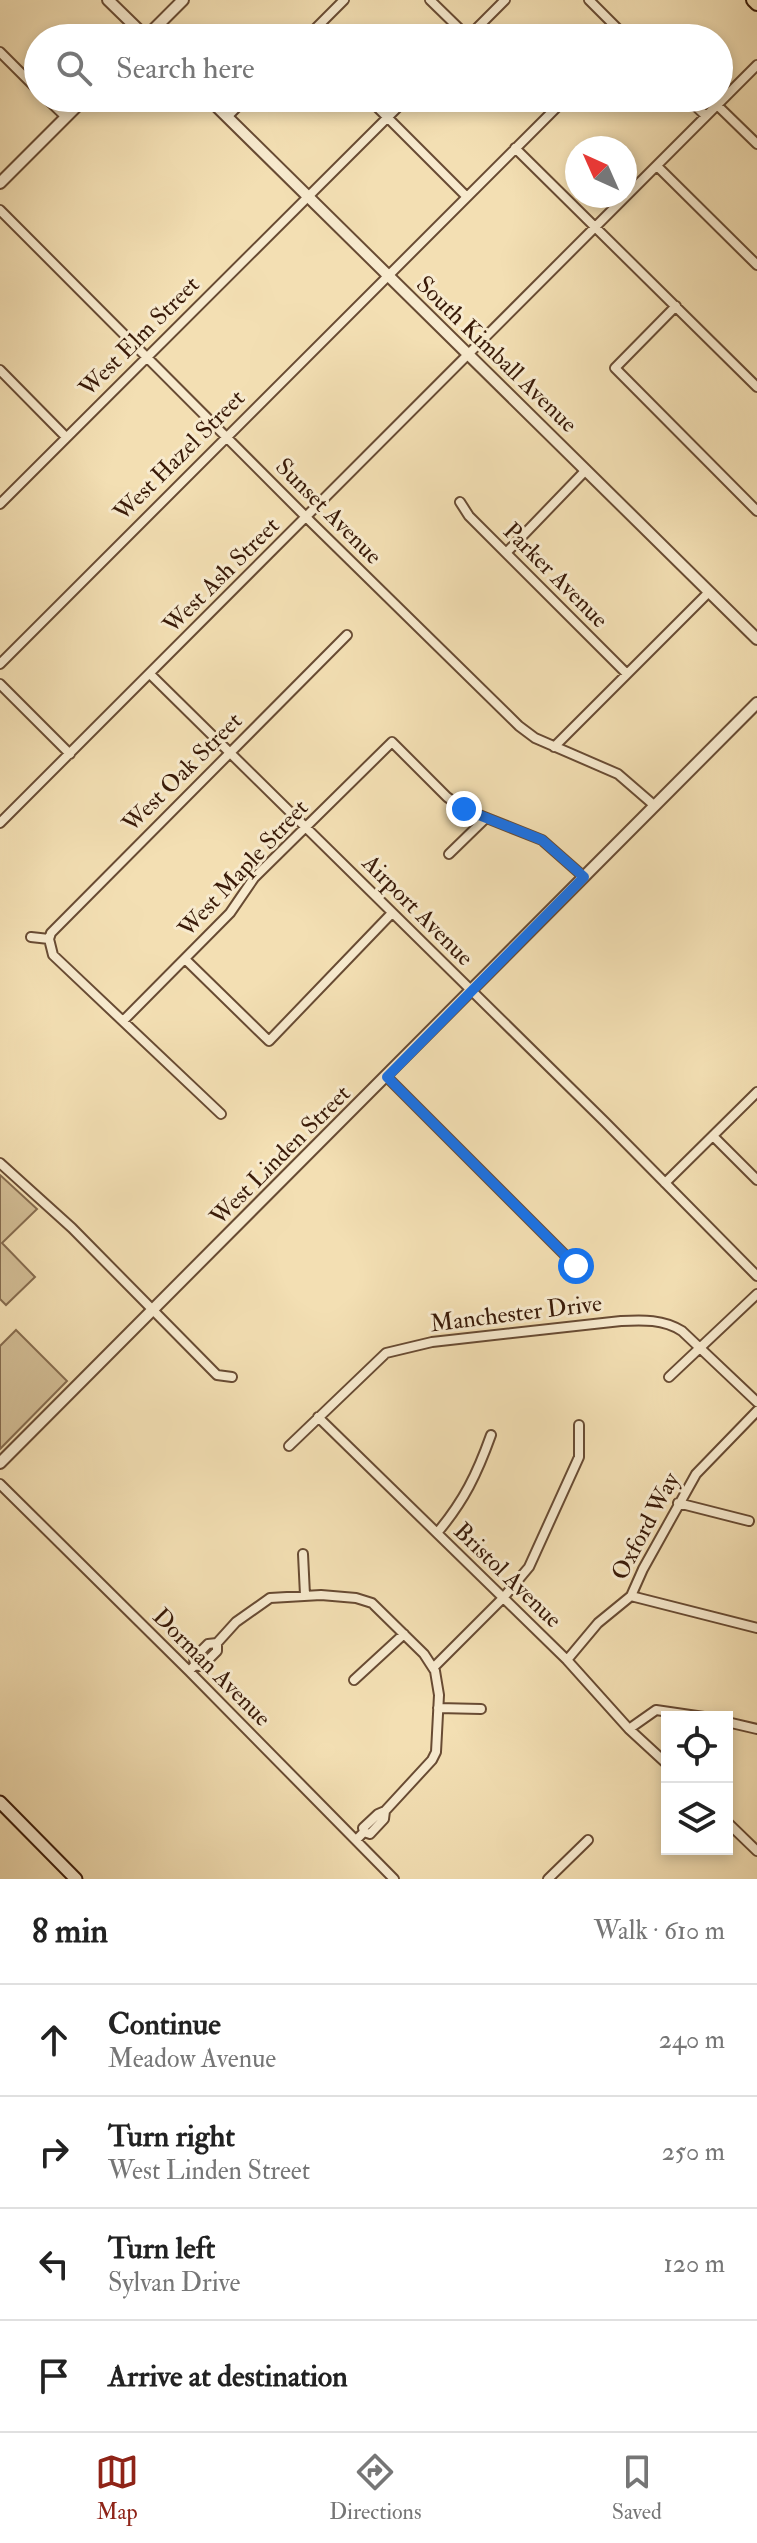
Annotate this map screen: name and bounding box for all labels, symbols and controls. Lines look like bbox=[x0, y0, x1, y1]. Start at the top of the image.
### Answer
search box bbox=[24, 24, 733, 112]
icon: search bbox=[52, 46, 96, 90]
text: Search here bbox=[116, 50, 255, 87]
north arrow bbox=[565, 136, 637, 208]
street label: West Elm Street bbox=[72, 269, 206, 404]
street label: South Kimball Avenue bbox=[409, 269, 584, 439]
street label: West Hazel Street bbox=[106, 383, 252, 528]
street label: Sunset Avenue bbox=[269, 451, 389, 571]
street label: West Ash Street bbox=[156, 510, 286, 641]
street label: Parker Avenue bbox=[496, 516, 615, 635]
street label: West Oak Street bbox=[115, 706, 249, 840]
route end bbox=[446, 791, 482, 827]
street label: West Maple Street bbox=[171, 793, 315, 944]
street label: Airport Avenue bbox=[355, 847, 480, 973]
street label: West Linden Street bbox=[203, 1078, 357, 1233]
route start bbox=[558, 1248, 594, 1284]
street label: Manchester Drive bbox=[429, 1288, 604, 1339]
street label: Oxford Way bbox=[604, 1467, 687, 1585]
street label: Bristol Avenue bbox=[447, 1516, 568, 1635]
street label: Dorman Avenue bbox=[146, 1601, 278, 1733]
map controls bbox=[661, 1711, 733, 1855]
button: locate bbox=[661, 1711, 733, 1783]
button: layers bbox=[661, 1783, 733, 1855]
text: 8 min bbox=[32, 1910, 108, 1953]
text: Walk · 610 m bbox=[594, 1915, 725, 1947]
text: Continue bbox=[108, 2006, 221, 2043]
icon: ahead bbox=[32, 2018, 76, 2062]
text: 240 m bbox=[659, 2024, 725, 2056]
text: Meadow Avenue bbox=[108, 2043, 276, 2075]
text: Turn right bbox=[108, 2118, 235, 2155]
icon: right bbox=[32, 2130, 76, 2174]
text: 250 m bbox=[662, 2136, 725, 2168]
text: West Linden Street bbox=[108, 2155, 310, 2187]
text: Turn left bbox=[108, 2230, 215, 2267]
icon: left bbox=[32, 2242, 76, 2286]
text: 120 m bbox=[664, 2248, 725, 2280]
text: Sylvan Drive bbox=[108, 2267, 240, 2299]
icon: arrive bbox=[32, 2354, 76, 2398]
text: Arrive at destination bbox=[108, 2358, 348, 2395]
tab: Map bbox=[95, 2450, 139, 2526]
tab: Directions bbox=[329, 2450, 422, 2526]
tab: Saved bbox=[612, 2450, 662, 2526]

